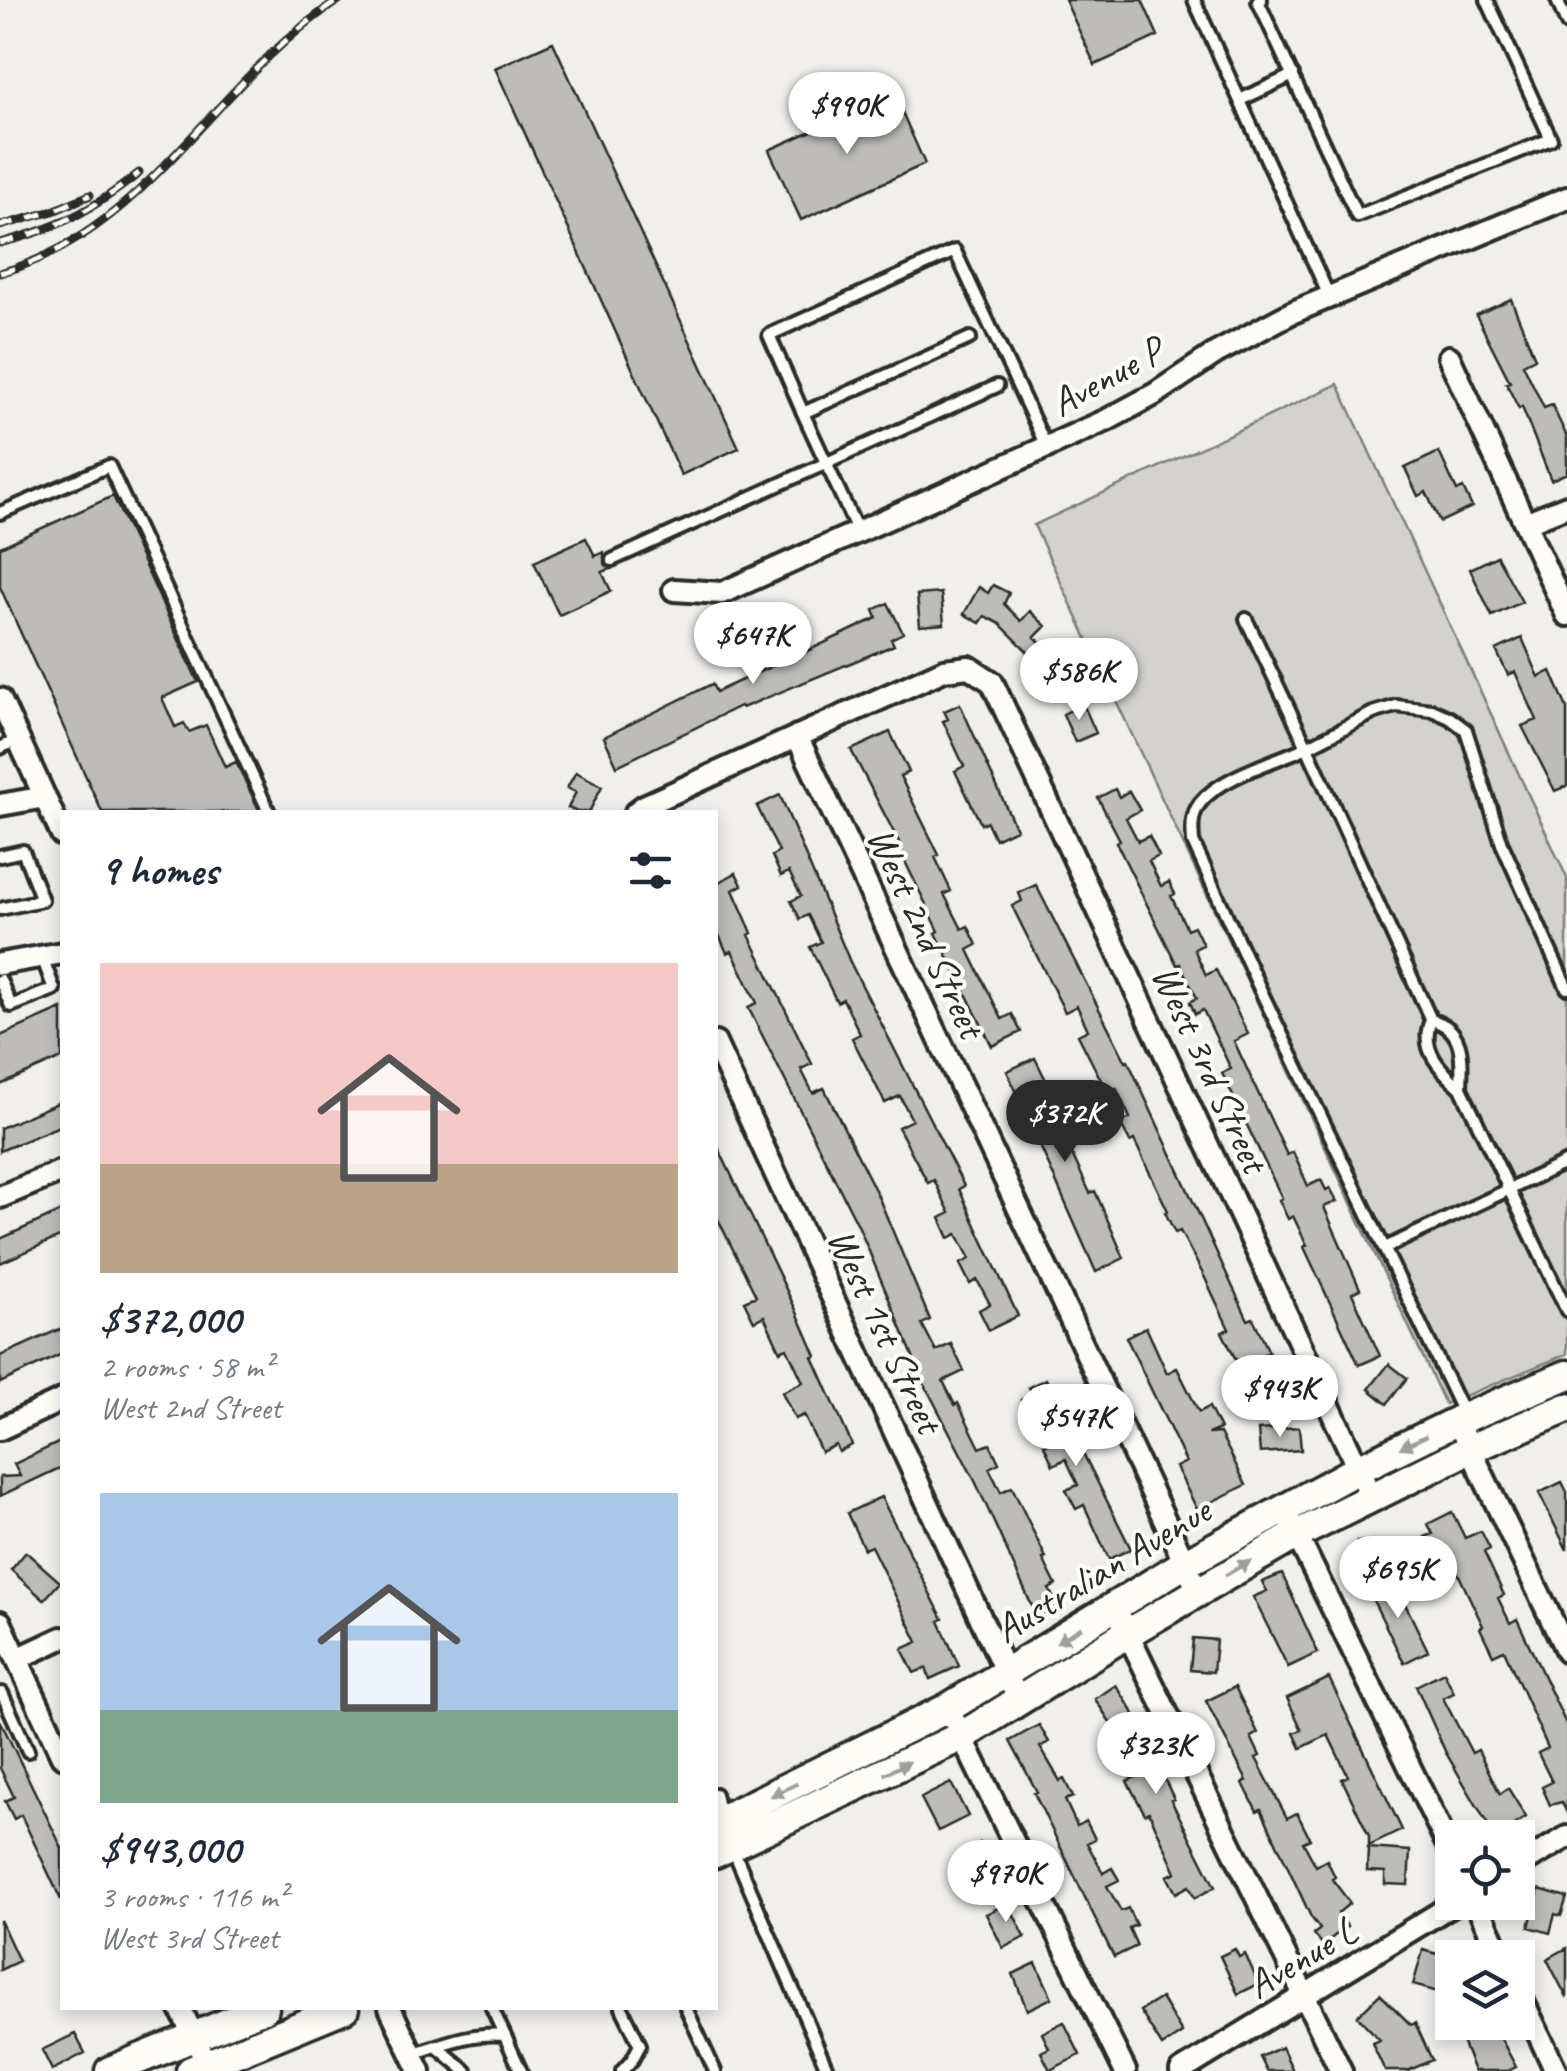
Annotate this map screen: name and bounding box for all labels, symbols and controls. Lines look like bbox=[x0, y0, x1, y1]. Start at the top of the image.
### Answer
pin: $990K bbox=[777, 72, 917, 157]
text: $990K bbox=[810, 84, 884, 125]
street label: Avenue P bbox=[1042, 323, 1176, 428]
pin: $647K bbox=[683, 602, 823, 687]
text: $647K bbox=[716, 614, 790, 655]
pin: $586K bbox=[1009, 638, 1149, 723]
text: $586K bbox=[1042, 650, 1116, 691]
street label: West 2nd Street bbox=[856, 819, 998, 1049]
icon: filters bbox=[623, 843, 678, 898]
text: 9 homes bbox=[100, 844, 218, 897]
street label: West 3rd Street bbox=[1140, 957, 1281, 1183]
icon: home bbox=[299, 1028, 479, 1208]
pin: $372K bbox=[995, 1080, 1135, 1165]
text: $372K bbox=[1028, 1092, 1102, 1133]
street label: West 1st Street bbox=[816, 1220, 956, 1444]
text: $372,000 bbox=[100, 1293, 240, 1346]
text: 2 rooms · 58 m² bbox=[100, 1346, 273, 1387]
pin: $943K bbox=[1210, 1355, 1350, 1440]
text: $943K bbox=[1243, 1367, 1317, 1408]
pin: $547K bbox=[1006, 1384, 1146, 1469]
text: West 2nd Street bbox=[100, 1387, 281, 1428]
text: $547K bbox=[1039, 1396, 1113, 1437]
one-way arrow bbox=[1399, 1434, 1428, 1451]
street label: Australian Avenue bbox=[985, 1484, 1222, 1654]
pin: $695K bbox=[1328, 1536, 1468, 1621]
text: $695K bbox=[1361, 1548, 1435, 1589]
icon: home bbox=[299, 1558, 479, 1738]
one-way arrow bbox=[1224, 1560, 1252, 1577]
one-way arrow bbox=[1055, 1626, 1083, 1643]
pin: $323K bbox=[1086, 1712, 1226, 1797]
text: $323K bbox=[1119, 1724, 1193, 1765]
one-way arrow bbox=[883, 1759, 912, 1776]
one-way arrow bbox=[769, 1781, 798, 1798]
map controls bbox=[1435, 1820, 1535, 2040]
button: locate bbox=[1435, 1820, 1535, 1920]
text: $943,000 bbox=[100, 1823, 240, 1876]
pin: $970K bbox=[936, 1840, 1076, 1925]
text: $970K bbox=[969, 1852, 1043, 1893]
text: 3 rooms · 116 m² bbox=[100, 1876, 287, 1917]
street label: Avenue L bbox=[1238, 1905, 1366, 2010]
text: West 3rd Street bbox=[100, 1917, 278, 1958]
button: layers bbox=[1435, 1940, 1535, 2040]

